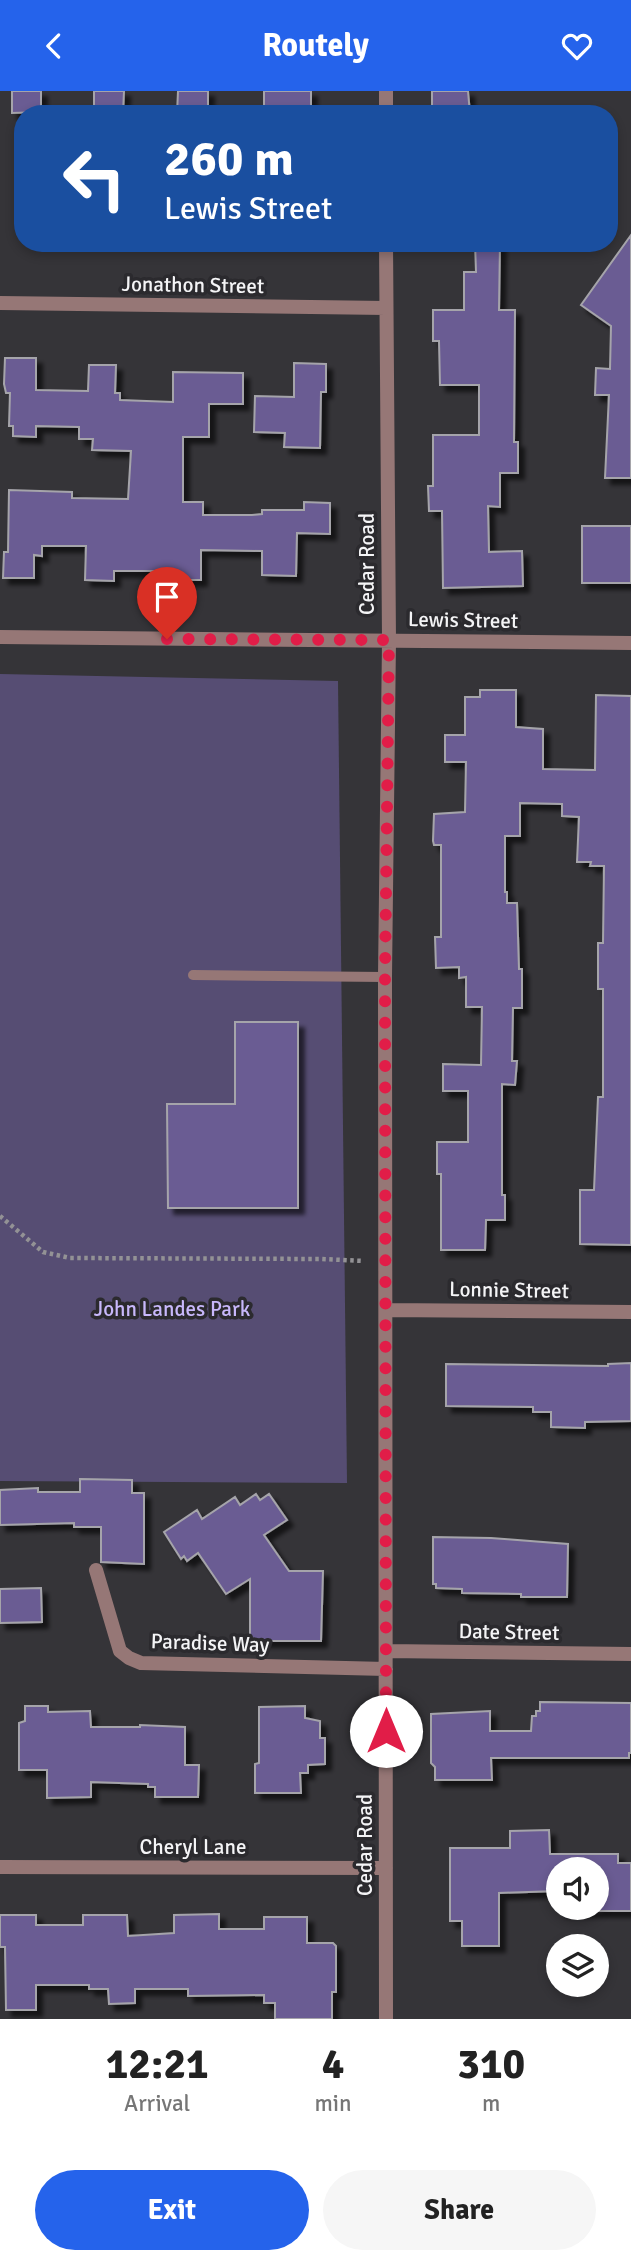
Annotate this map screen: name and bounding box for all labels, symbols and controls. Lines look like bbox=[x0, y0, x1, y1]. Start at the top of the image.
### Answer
text: Routely bbox=[262, 26, 369, 65]
icon: back bbox=[35, 27, 73, 65]
icon: heart bbox=[558, 27, 596, 65]
text: 260 m bbox=[164, 129, 294, 189]
icon: left bbox=[49, 133, 140, 224]
text: Lewis Street bbox=[164, 189, 332, 228]
street label: Jonathon Street bbox=[121, 271, 265, 299]
street label: Cedar Road bbox=[354, 513, 380, 615]
pin bbox=[137, 567, 197, 639]
icon: arrive bbox=[148, 578, 186, 616]
street label: Lewis Street bbox=[408, 606, 518, 634]
street label: Lonnie Street bbox=[449, 1276, 569, 1304]
park label: John Landes Park bbox=[94, 1296, 251, 1322]
street label: Date Street bbox=[458, 1618, 560, 1646]
street label: Paradise Way bbox=[150, 1628, 270, 1658]
position arrow bbox=[349, 1694, 423, 1768]
street label: Cedar Road bbox=[352, 1794, 378, 1896]
street label: Cheryl Lane bbox=[140, 1834, 246, 1860]
map controls bbox=[546, 1857, 609, 1997]
button: sound bbox=[546, 1857, 609, 1920]
button: layers bbox=[546, 1934, 609, 1997]
text: 12:21 bbox=[106, 2039, 209, 2090]
text: 4 bbox=[322, 2039, 344, 2090]
text: 310 bbox=[457, 2039, 525, 2090]
text: Arrival bbox=[124, 2089, 190, 2118]
text: min bbox=[314, 2089, 352, 2118]
text: m bbox=[482, 2089, 500, 2118]
button: Exit bbox=[35, 2170, 309, 2250]
button: Share bbox=[323, 2170, 596, 2250]

